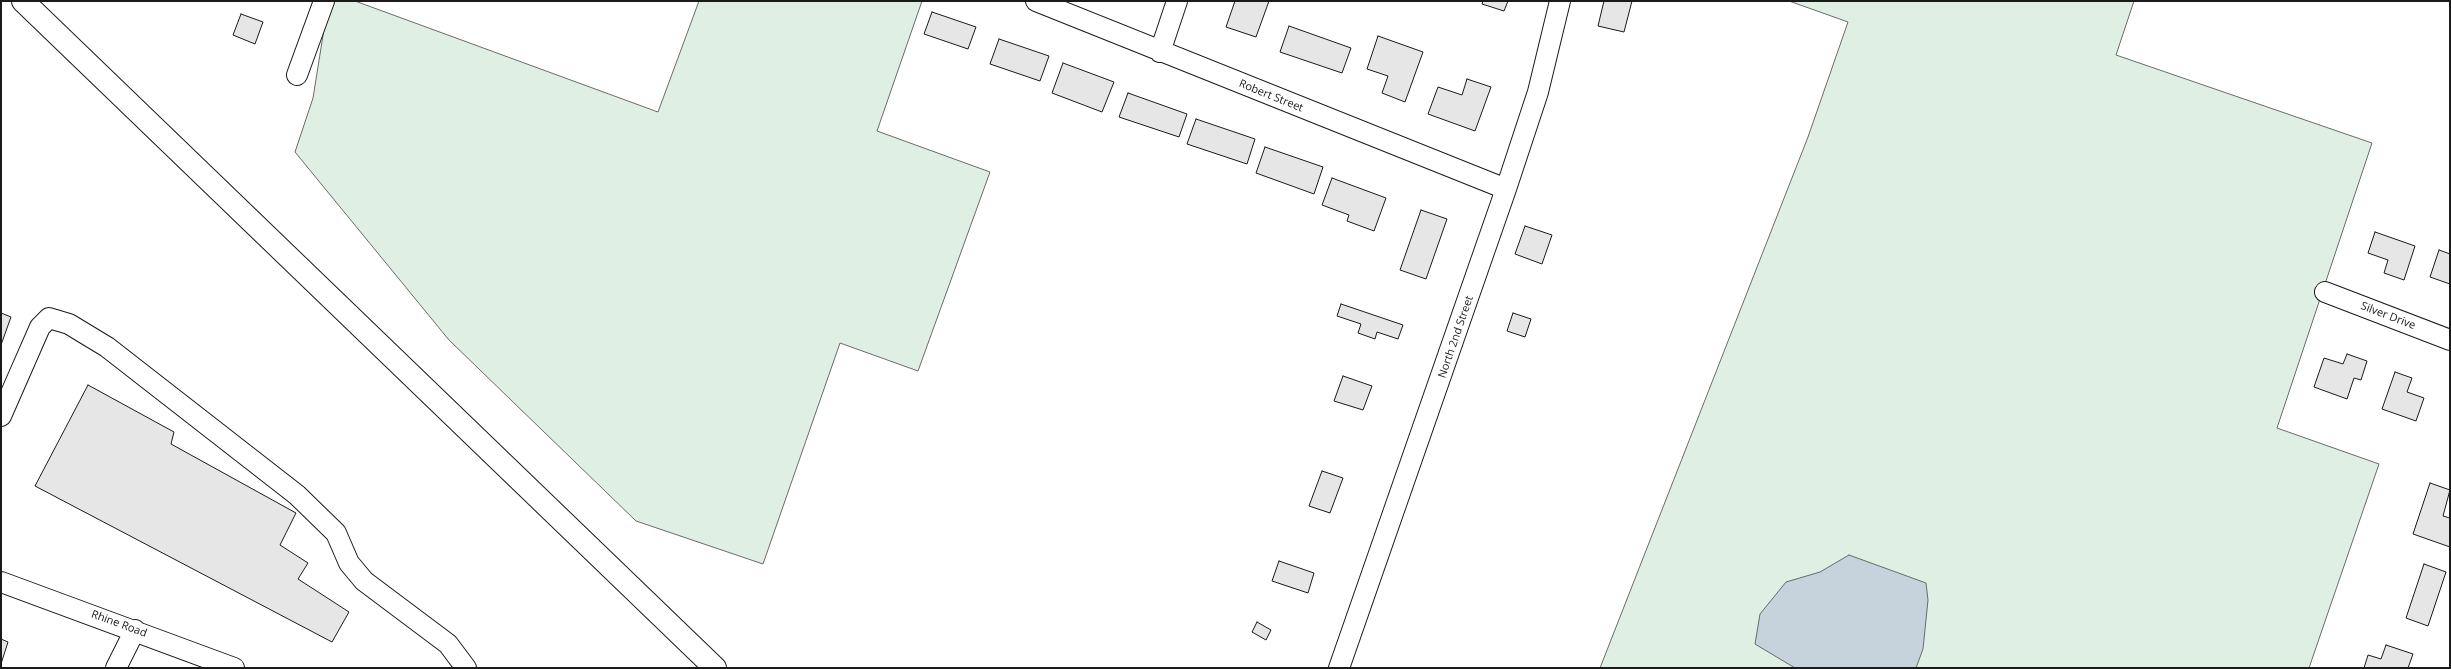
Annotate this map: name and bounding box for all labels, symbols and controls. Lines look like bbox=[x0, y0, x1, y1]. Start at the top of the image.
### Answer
street label: Robert Street bbox=[1237, 77, 1305, 115]
street label: North 2nd Street bbox=[1436, 294, 1476, 380]
street label: Silver Drive bbox=[2359, 300, 2417, 332]
street label: Rhine Road bbox=[89, 608, 149, 640]

